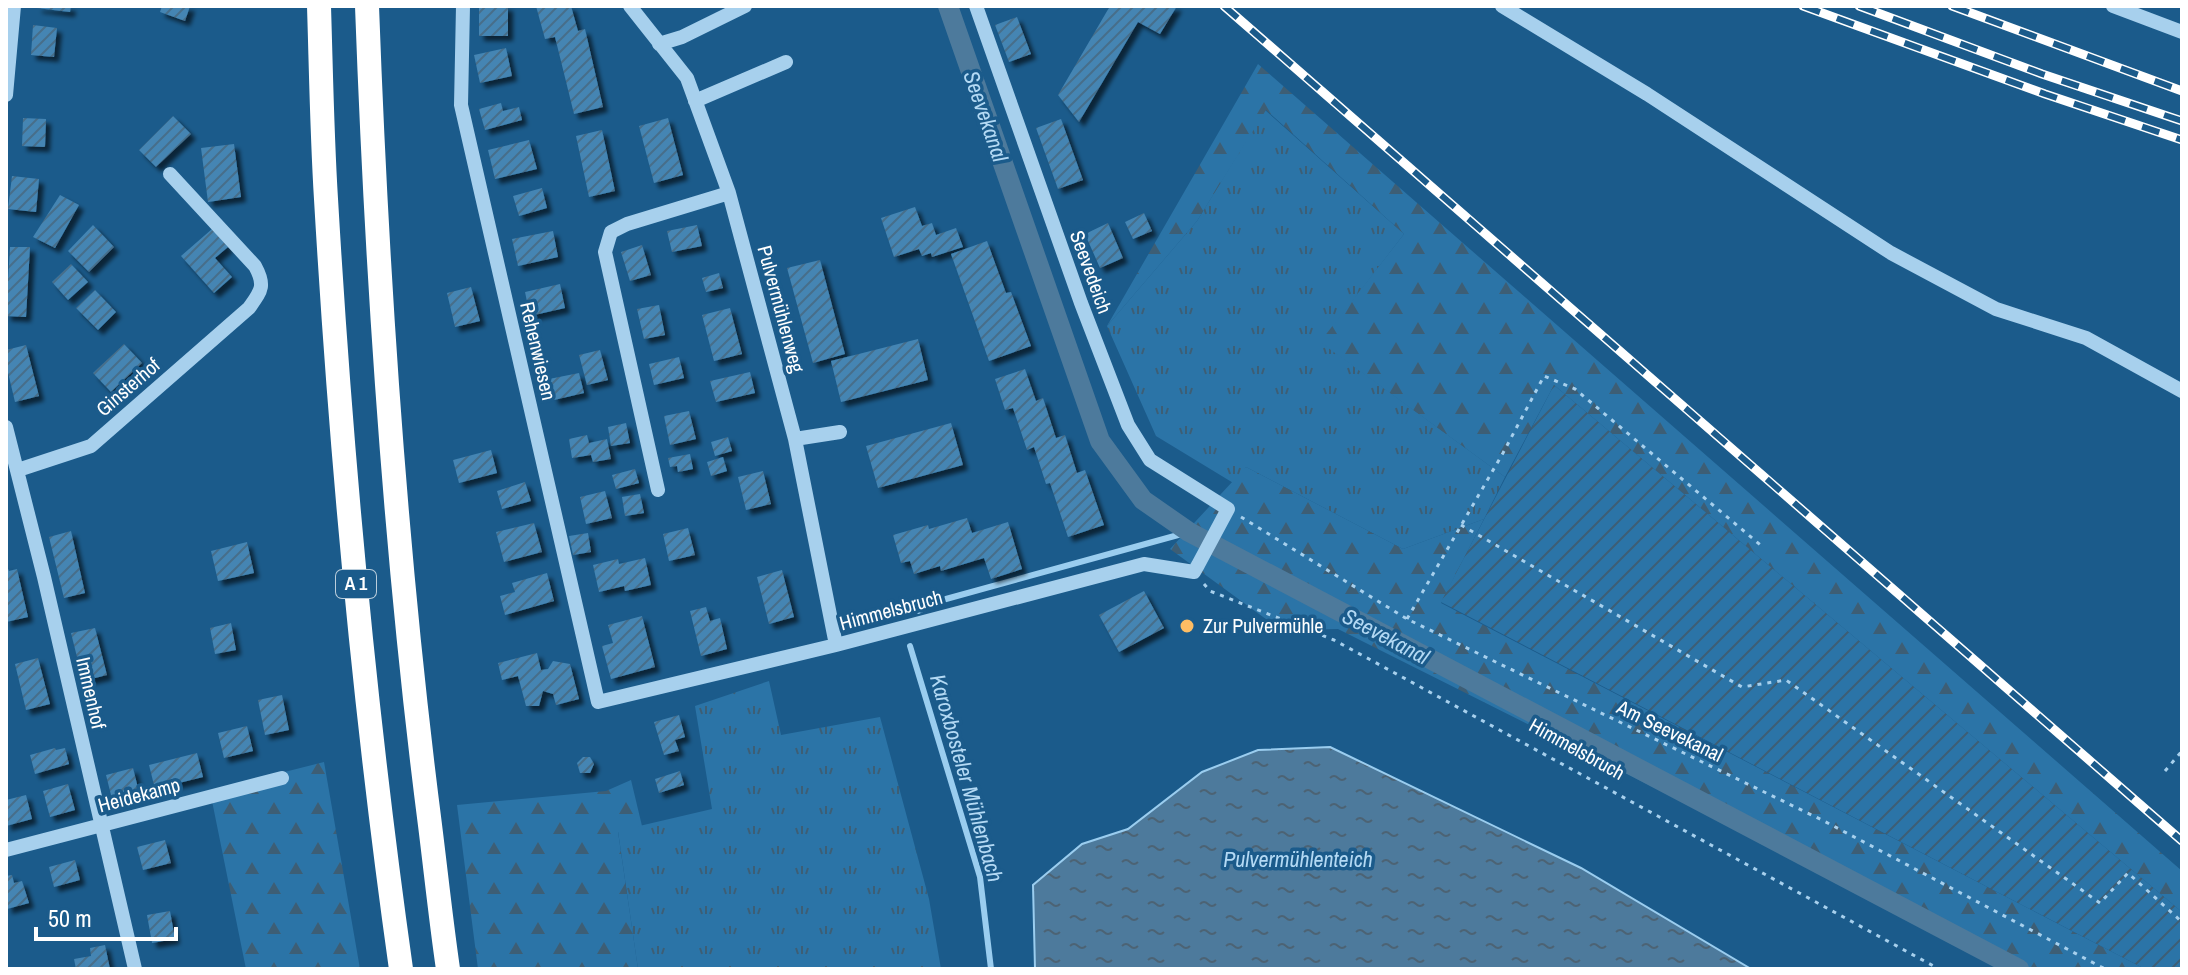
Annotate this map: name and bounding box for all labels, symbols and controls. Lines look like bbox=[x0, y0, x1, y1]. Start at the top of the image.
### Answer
water label: Seevekanal bbox=[956, 67, 1016, 166]
street label: Seevedeich bbox=[1064, 227, 1119, 317]
street label: Pulvermühlenweg bbox=[752, 242, 811, 375]
street label: Rehenwiesen bbox=[514, 299, 563, 403]
street label: Ginsterhof bbox=[90, 351, 166, 422]
road number: A 1 bbox=[336, 570, 376, 598]
street label: Himmelsbruch bbox=[836, 583, 945, 636]
water label: Seevekanal bbox=[1337, 601, 1436, 672]
place label: Zur Pulvermühle bbox=[1203, 612, 1323, 639]
marker: Zur Pulvermühle bbox=[1178, 617, 1196, 635]
street label: Immenhof bbox=[70, 654, 113, 732]
water label: Karoxbosteler Mühlenbach bbox=[923, 671, 1011, 885]
street label: Am Seevekanal bbox=[1612, 693, 1728, 768]
street label: Himmelsbruch bbox=[1524, 711, 1630, 786]
street label: Heidekamp bbox=[95, 771, 183, 818]
water label: Pulvermühlenteich bbox=[1223, 844, 1373, 874]
scale bar bbox=[36, 891, 176, 941]
text: 50 m bbox=[48, 902, 92, 934]

